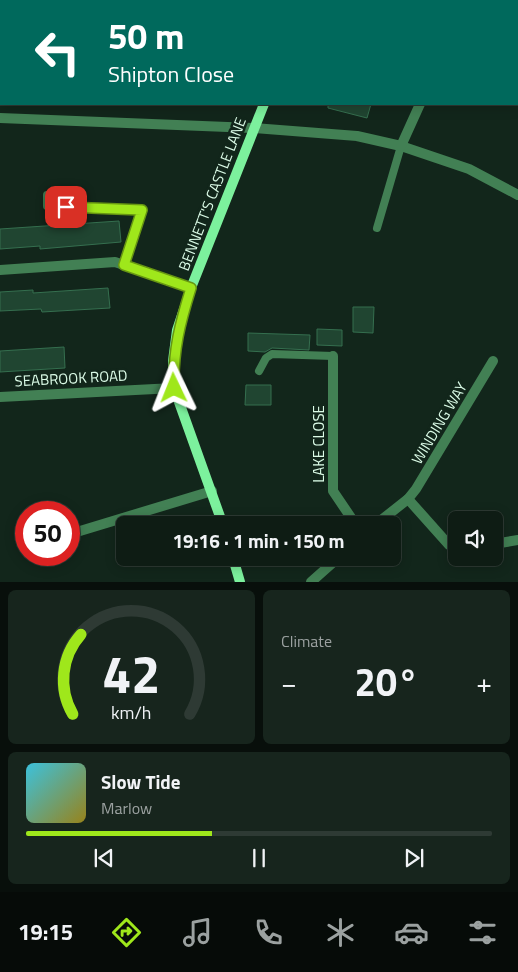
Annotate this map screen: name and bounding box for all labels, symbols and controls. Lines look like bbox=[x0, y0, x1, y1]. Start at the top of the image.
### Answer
text: 50 m bbox=[108, 9, 184, 63]
icon: left bbox=[25, 20, 90, 85]
text: Shipton Close bbox=[108, 57, 234, 91]
street label: BENNETT'S CASTLE LANE bbox=[172, 114, 252, 274]
pin bbox=[45, 186, 87, 228]
icon: arrive bbox=[52, 193, 80, 221]
position arrow bbox=[147, 361, 199, 413]
street label: SEABROOK ROAD bbox=[14, 364, 128, 392]
street label: WINDING WAY bbox=[405, 377, 473, 469]
street label: LAKE CLOSE bbox=[307, 405, 330, 483]
speed limit sign: 50 bbox=[15, 501, 80, 566]
map controls bbox=[448, 511, 503, 566]
button: sound bbox=[448, 511, 503, 566]
text: 19:16 · 1 min · 150 m bbox=[172, 526, 345, 555]
text: Climate bbox=[281, 629, 332, 653]
text: 42 bbox=[102, 634, 161, 713]
text: 20° bbox=[355, 653, 418, 711]
text: − bbox=[281, 661, 297, 704]
text: + bbox=[476, 661, 492, 704]
text: km/h bbox=[111, 699, 152, 726]
text: Slow Tide bbox=[101, 767, 180, 796]
text: Marlow bbox=[101, 796, 152, 820]
icon: previous bbox=[90, 844, 118, 872]
icon: pause bbox=[245, 844, 273, 872]
icon: next bbox=[400, 844, 428, 872]
text: 19:15 bbox=[18, 915, 73, 949]
icon: directions bbox=[109, 915, 144, 950]
icon: music bbox=[180, 915, 215, 950]
icon: phone bbox=[251, 915, 286, 950]
icon: climate bbox=[323, 915, 358, 950]
icon: car bbox=[394, 915, 429, 950]
icon: filters bbox=[465, 915, 500, 950]

